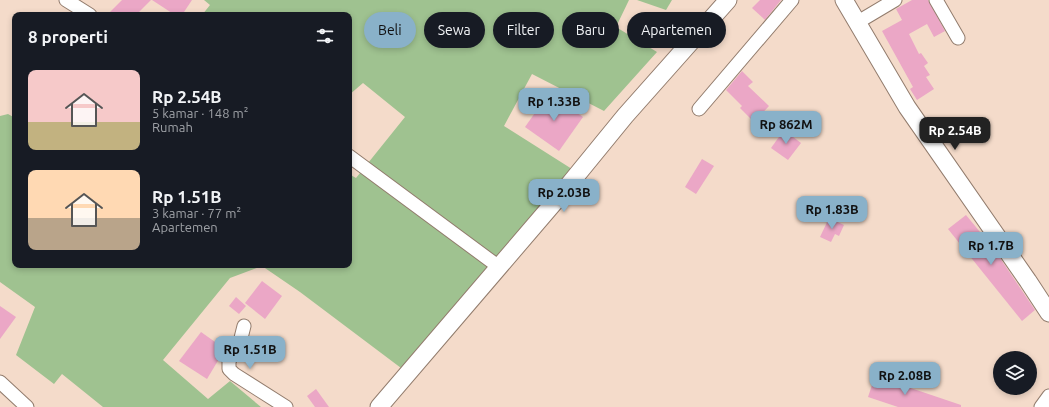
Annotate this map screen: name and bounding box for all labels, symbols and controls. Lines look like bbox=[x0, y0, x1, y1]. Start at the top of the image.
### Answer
chip: Beli bbox=[364, 12, 416, 48]
chip: Sewa bbox=[424, 12, 485, 48]
chip: Filter bbox=[493, 12, 554, 48]
chip: Baru bbox=[562, 12, 619, 48]
chip: Apartemen bbox=[627, 12, 726, 48]
icon: filters bbox=[314, 25, 336, 47]
text: 8 properti bbox=[28, 27, 108, 46]
icon: home bbox=[60, 86, 108, 134]
text: Rp 2.54B bbox=[152, 87, 222, 106]
pin: Rp 1.33B bbox=[513, 88, 595, 122]
text: Rp 1.33B bbox=[527, 94, 581, 108]
text: 5 kamar · 148 m² bbox=[152, 106, 248, 120]
pin: Rp 862M bbox=[749, 111, 823, 145]
text: Rp 862M bbox=[760, 117, 812, 131]
pin: Rp 2.54B bbox=[914, 117, 996, 151]
text: Rumah bbox=[152, 120, 193, 134]
text: Rp 2.54B bbox=[928, 123, 982, 137]
pin: Rp 2.03B bbox=[523, 179, 605, 213]
text: Rp 2.03B bbox=[537, 185, 591, 199]
icon: home bbox=[60, 186, 108, 234]
text: Rp 1.51B bbox=[152, 187, 222, 206]
pin: Rp 1.83B bbox=[791, 196, 873, 230]
text: Rp 1.83B bbox=[805, 202, 859, 216]
text: 3 kamar · 77 m² bbox=[152, 206, 241, 220]
text: Apartemen bbox=[152, 220, 218, 234]
pin: Rp 1.7B bbox=[954, 232, 1028, 266]
text: Rp 1.7B bbox=[968, 238, 1014, 252]
pin: Rp 1.51B bbox=[209, 336, 291, 370]
text: Rp 1.51B bbox=[223, 342, 277, 356]
map controls bbox=[993, 351, 1037, 395]
button: layers bbox=[993, 351, 1037, 395]
pin: Rp 2.08B bbox=[864, 362, 946, 396]
text: Rp 2.08B bbox=[878, 368, 932, 382]

